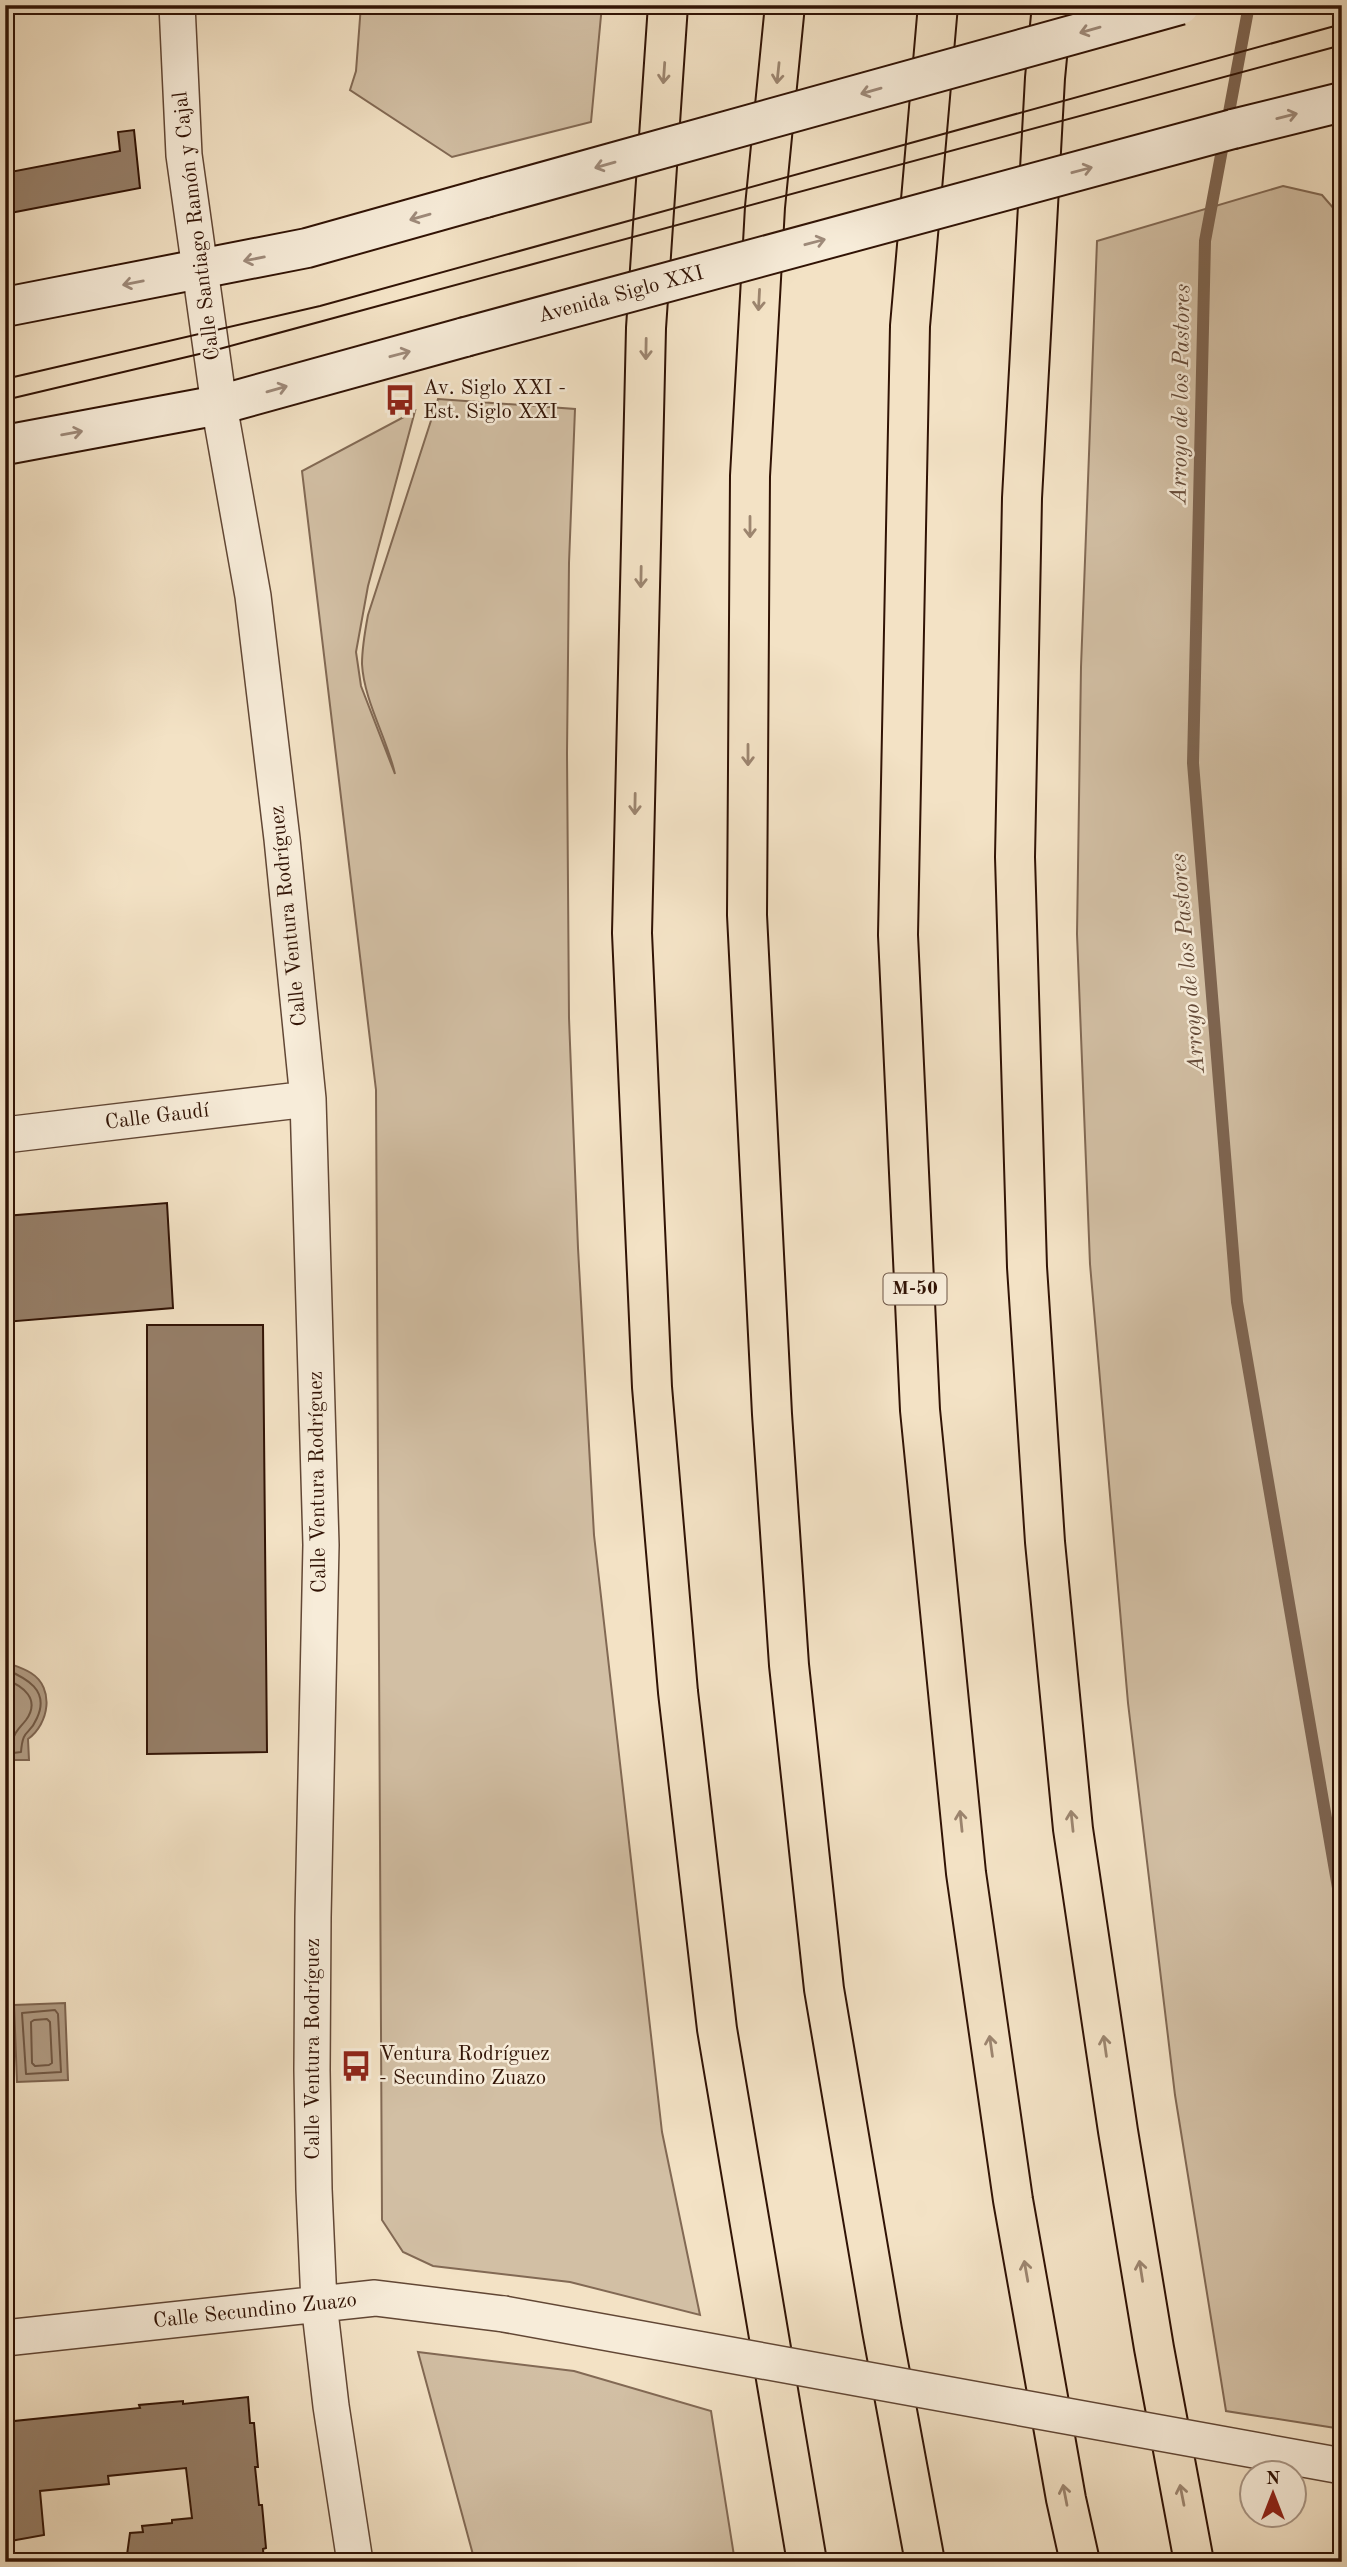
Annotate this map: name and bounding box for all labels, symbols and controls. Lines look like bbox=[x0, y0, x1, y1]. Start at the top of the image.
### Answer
one-way arrow bbox=[1080, 24, 1102, 37]
one-way arrow bbox=[771, 61, 784, 84]
one-way arrow bbox=[657, 62, 670, 84]
one-way arrow bbox=[860, 85, 883, 98]
street label: Calle Santiago Ramón y Cajal bbox=[170, 90, 224, 362]
one-way arrow bbox=[1275, 109, 1298, 122]
one-way arrow bbox=[594, 159, 617, 172]
one-way arrow bbox=[1070, 163, 1093, 176]
one-way arrow bbox=[409, 211, 431, 224]
one-way arrow bbox=[803, 235, 826, 248]
one-way arrow bbox=[243, 252, 266, 266]
street label: Avenida Siglo XXI bbox=[536, 263, 706, 327]
one-way arrow bbox=[122, 277, 145, 290]
water label: Arroyo de los Pastores bbox=[1168, 283, 1195, 506]
one-way arrow bbox=[753, 288, 766, 311]
one-way arrow bbox=[639, 337, 653, 360]
one-way arrow bbox=[388, 347, 411, 360]
place label: Av. Siglo XXI - Est. Siglo XXI bbox=[423, 378, 566, 423]
one-way arrow bbox=[266, 381, 288, 394]
bus stop icon: Av. Siglo XXI - Est. Siglo XXI bbox=[383, 383, 417, 417]
one-way arrow bbox=[60, 426, 83, 439]
one-way arrow bbox=[743, 515, 757, 538]
one-way arrow bbox=[634, 565, 647, 588]
one-way arrow bbox=[741, 743, 755, 766]
one-way arrow bbox=[629, 792, 642, 815]
street label: Calle Ventura Rodríguez bbox=[267, 804, 311, 1028]
water label: Arroyo de los Pastores bbox=[1167, 852, 1210, 1076]
street label: Calle Gaudí bbox=[104, 1100, 211, 1134]
road number: M-50 bbox=[884, 1274, 946, 1304]
street label: Calle Ventura Rodríguez bbox=[306, 1371, 330, 1593]
one-way arrow bbox=[954, 1810, 967, 1833]
one-way arrow bbox=[1065, 1810, 1078, 1833]
street label: Calle Ventura Rodríguez bbox=[303, 1938, 324, 2160]
one-way arrow bbox=[984, 2035, 997, 2058]
one-way arrow bbox=[1098, 2035, 1111, 2058]
place label: Ventura Rodríguez - Secundino Zuazo bbox=[379, 2044, 550, 2089]
bus stop icon: Ventura Rodríguez - Secundino Zuazo bbox=[339, 2049, 373, 2083]
one-way arrow bbox=[1019, 2260, 1032, 2283]
one-way arrow bbox=[1134, 2260, 1147, 2283]
street label: Calle Secundino Zuazo bbox=[152, 2290, 358, 2332]
north arrow bbox=[1238, 2458, 1308, 2528]
text: N bbox=[1266, 2470, 1281, 2489]
one-way arrow bbox=[1058, 2484, 1072, 2507]
one-way arrow bbox=[1174, 2484, 1188, 2507]

